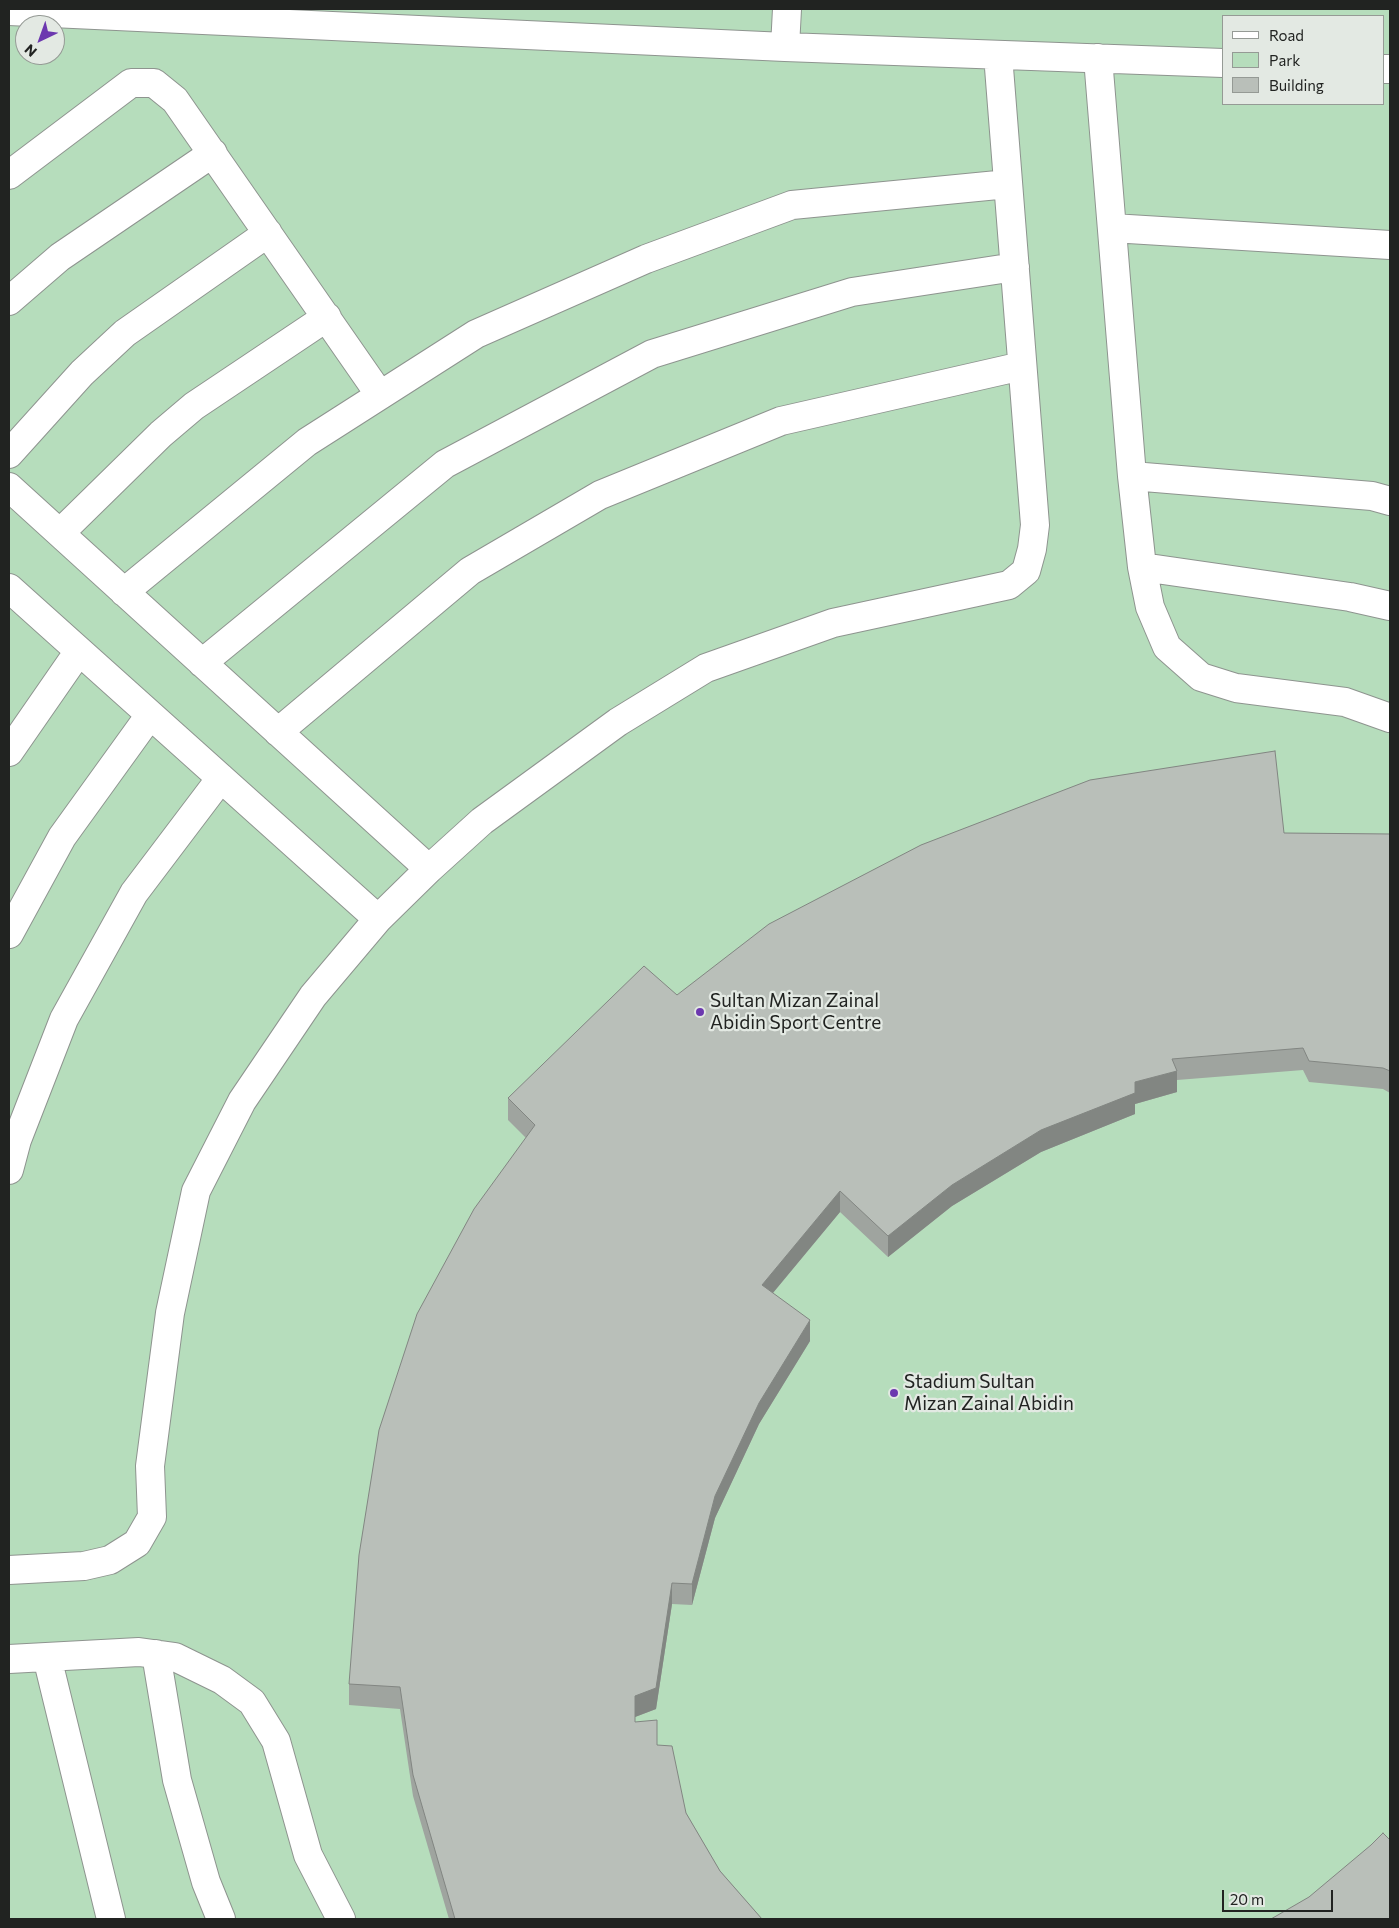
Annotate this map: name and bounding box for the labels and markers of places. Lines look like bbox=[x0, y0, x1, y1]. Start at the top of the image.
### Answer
place label: Sultan Mizan Zainal Abidin Sport Centre bbox=[710, 990, 881, 1034]
marker: Sultan Mizan Zainal Abidin Sport Centre bbox=[694, 1006, 706, 1018]
place label: Stadium Sultan Mizan Zainal Abidin bbox=[904, 1371, 1074, 1415]
marker: Stadium Sultan Mizan Zainal Abidin bbox=[888, 1387, 900, 1399]

